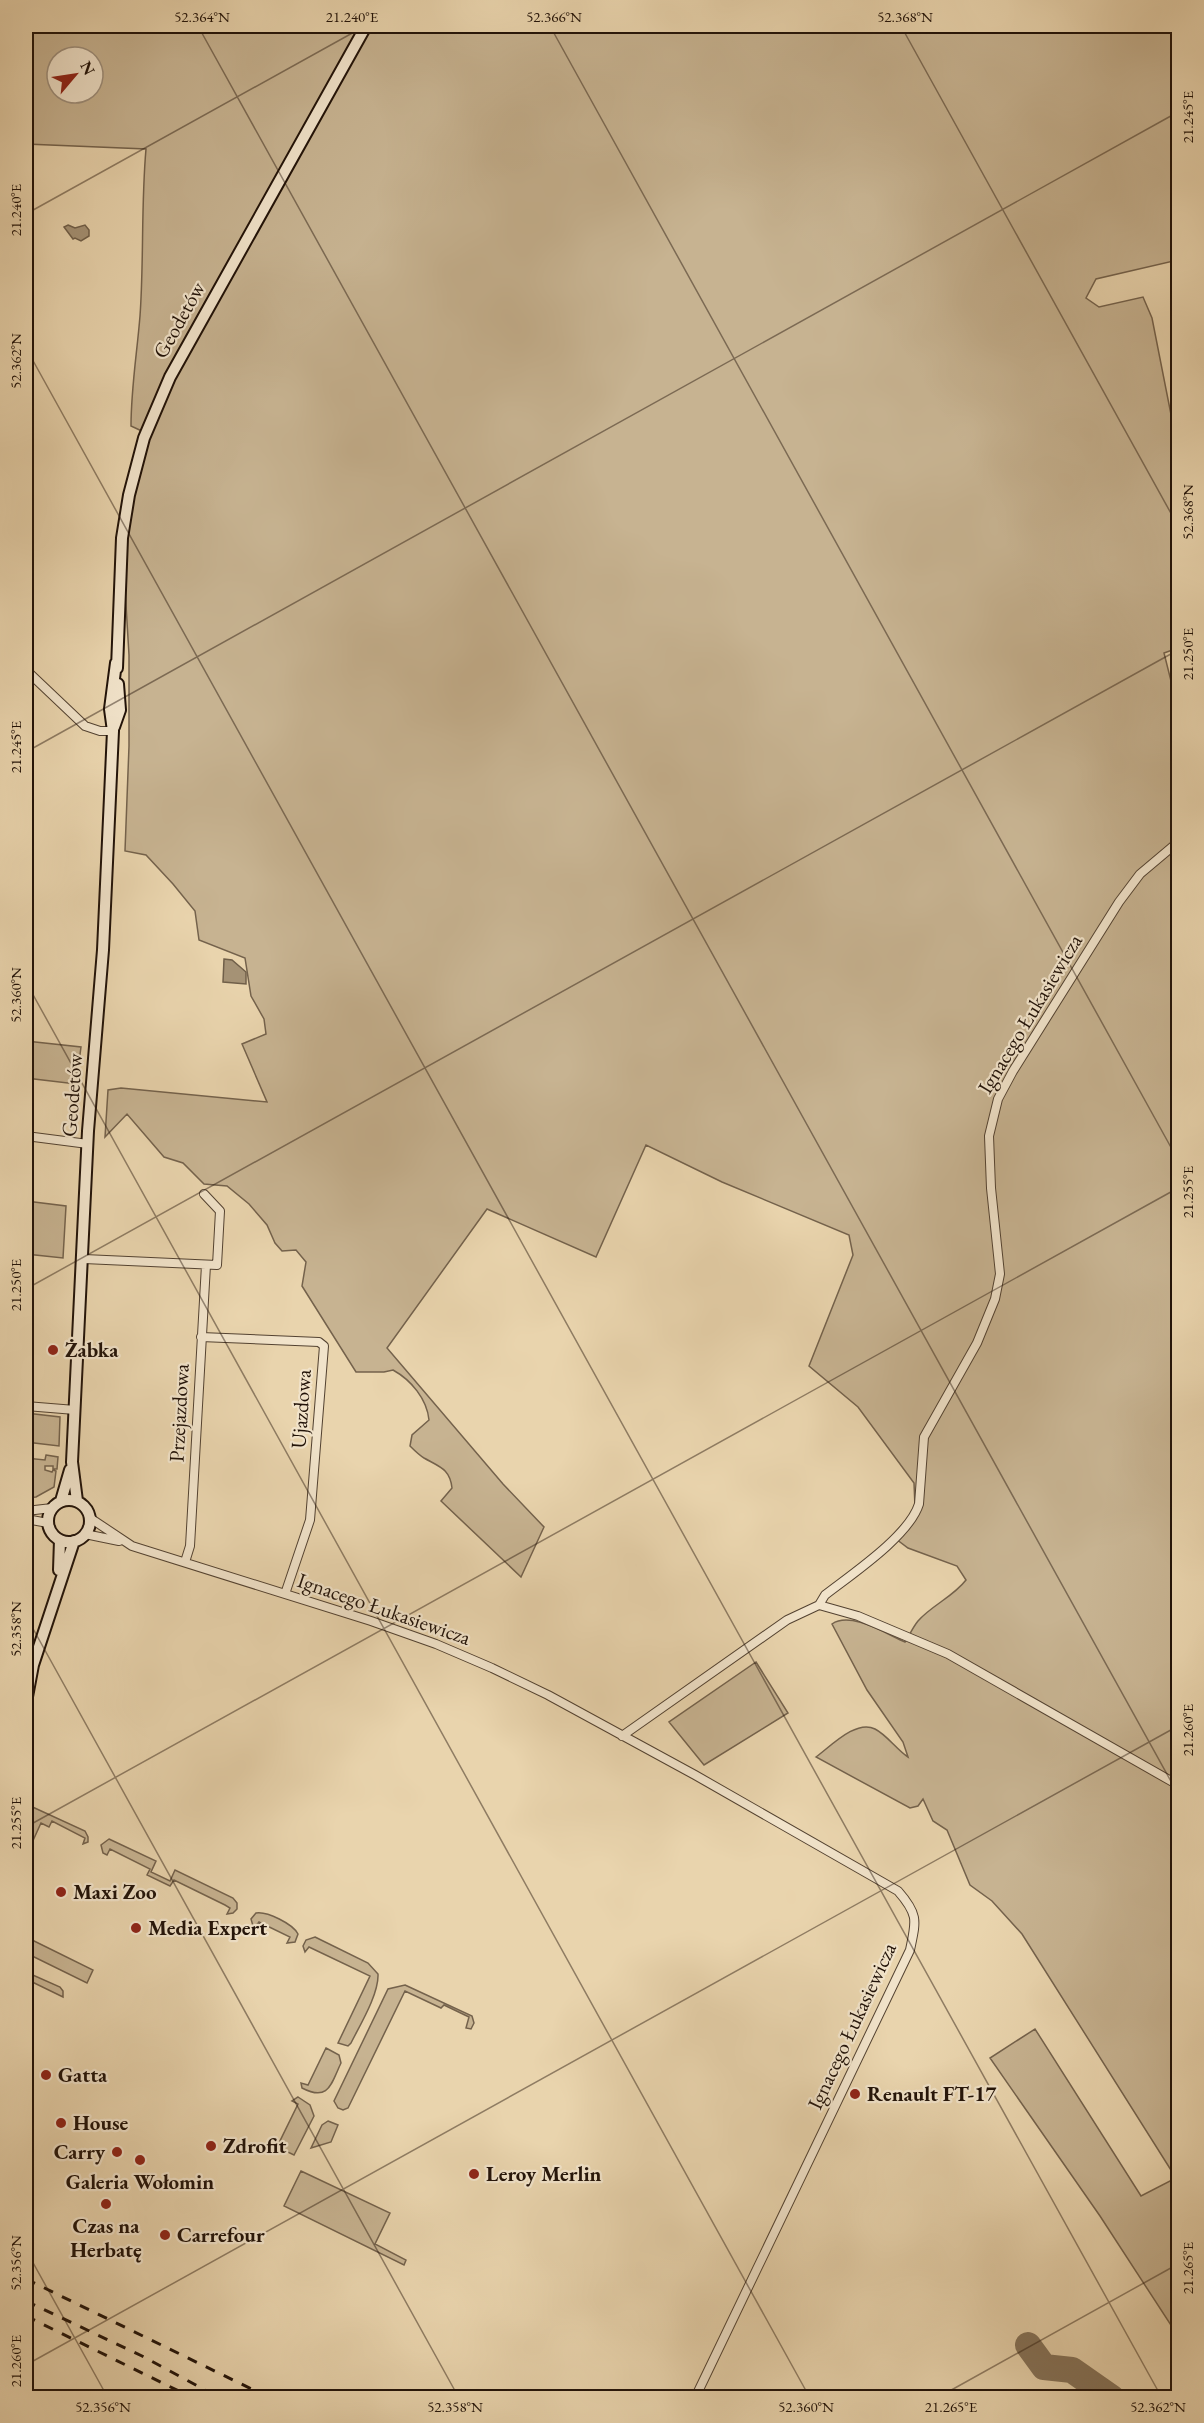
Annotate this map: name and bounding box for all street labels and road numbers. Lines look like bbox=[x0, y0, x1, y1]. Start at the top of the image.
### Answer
street label: Geodetów bbox=[146, 276, 211, 363]
street label: Ignacego Łukasiewicza bbox=[971, 929, 1088, 1098]
street label: Geodetów bbox=[55, 1052, 88, 1138]
street label: Przejazdowa bbox=[162, 1362, 195, 1463]
street label: Ujazdowa bbox=[284, 1368, 317, 1449]
street label: Ignacego Łukasiewicza bbox=[294, 1566, 475, 1651]
street label: Ignacego Łukasiewicza bbox=[801, 1937, 902, 2114]

